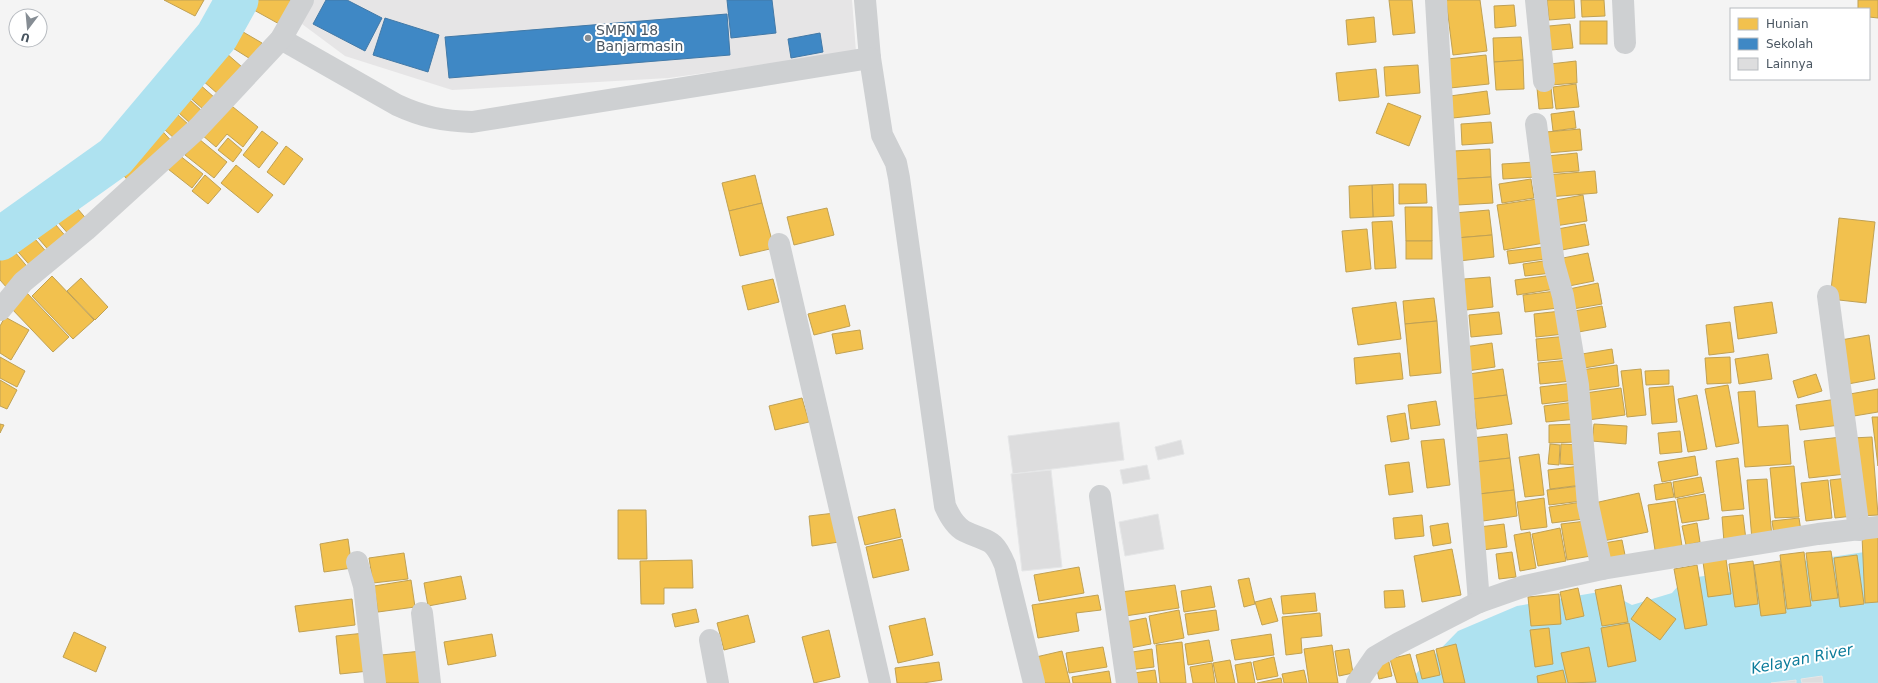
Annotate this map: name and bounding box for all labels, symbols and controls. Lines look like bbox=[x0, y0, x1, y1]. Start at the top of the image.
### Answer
north arrow bbox=[8, 8, 48, 48]
legend bbox=[1730, 8, 1870, 80]
text: Hunian bbox=[1766, 17, 1809, 31]
place label: SMPN 18 Banjarmasin bbox=[596, 22, 683, 54]
text: U bbox=[19, 30, 31, 45]
marker: SMPN 18 Banjarmasin bbox=[583, 33, 593, 43]
text: Sekolah bbox=[1766, 37, 1813, 51]
text: Lainnya bbox=[1766, 57, 1813, 71]
water label: Kelayan River bbox=[1750, 640, 1855, 678]

